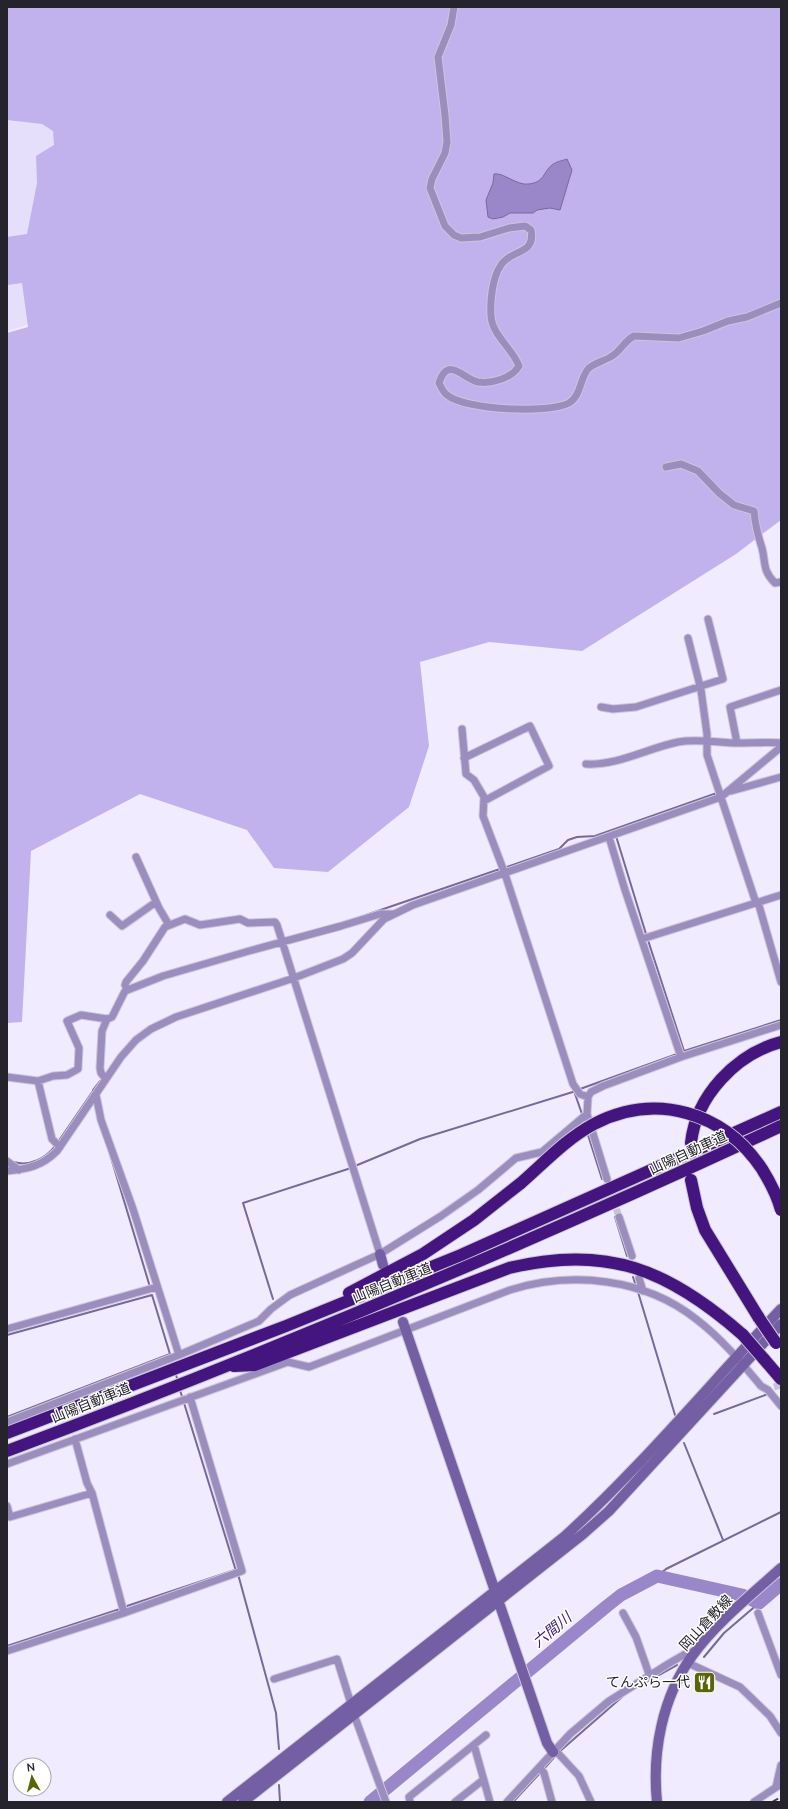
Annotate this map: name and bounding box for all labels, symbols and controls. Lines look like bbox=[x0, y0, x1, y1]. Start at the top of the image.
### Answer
street label: 山陽自動車道 bbox=[646, 1127, 730, 1179]
street label: 山陽自動車道 bbox=[349, 1258, 435, 1308]
street label: 山陽自動車道 bbox=[48, 1378, 134, 1428]
street label: 岡山倉敷線 bbox=[675, 1591, 737, 1655]
water label: 六間川 bbox=[528, 1607, 577, 1652]
restaurant icon: てんぷら一代 bbox=[692, 1669, 718, 1695]
place label: てんぷら一代 bbox=[606, 1673, 690, 1692]
north arrow bbox=[12, 1757, 52, 1797]
text: N bbox=[26, 1760, 36, 1776]

